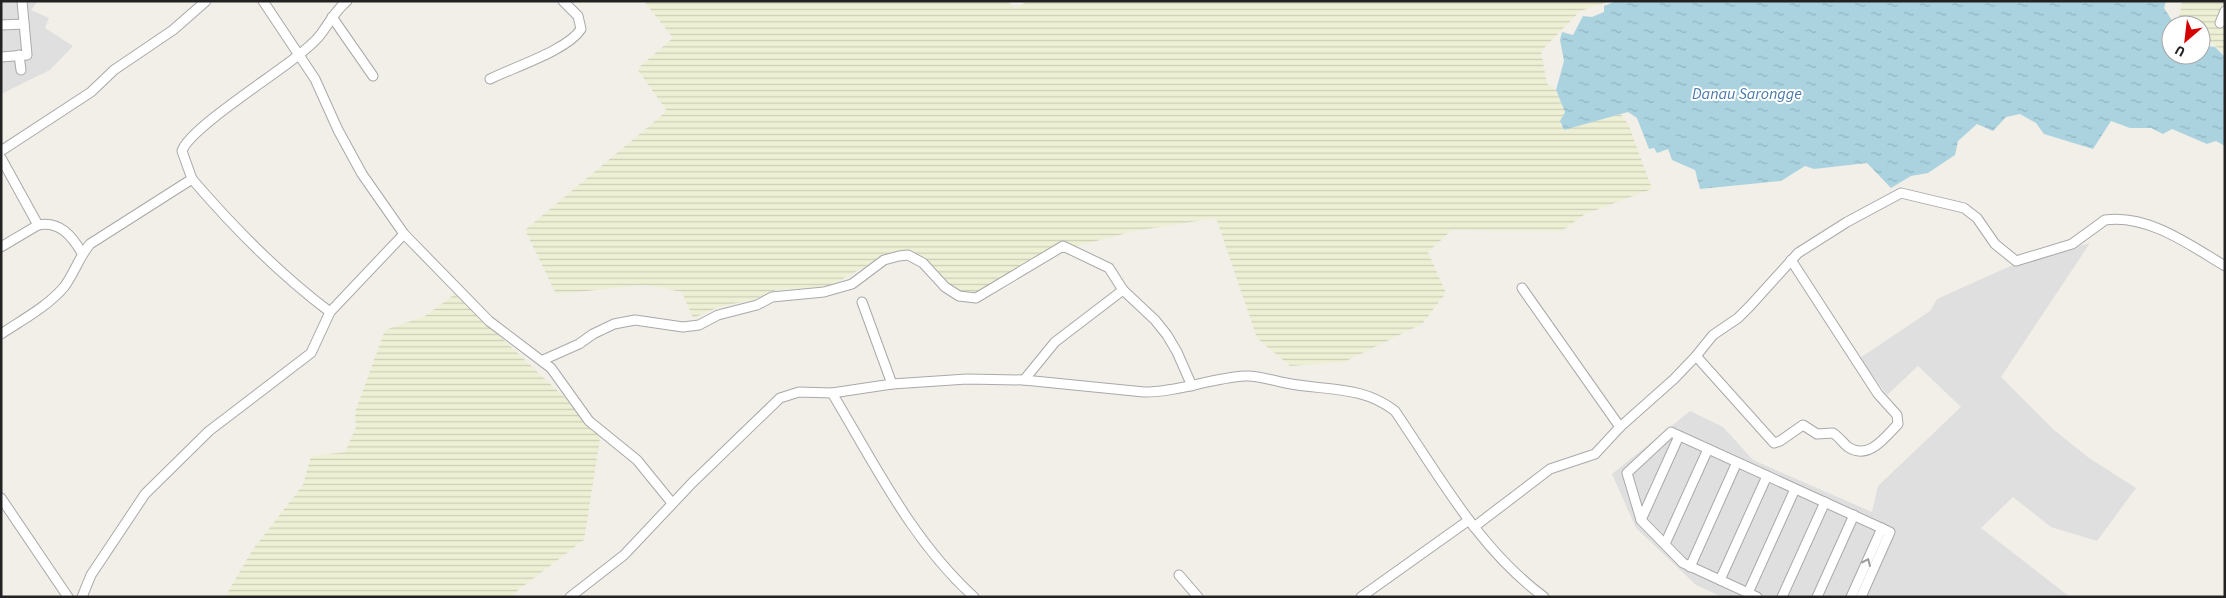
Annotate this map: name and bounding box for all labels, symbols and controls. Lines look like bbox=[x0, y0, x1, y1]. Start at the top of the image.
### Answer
north arrow bbox=[2161, 15, 2211, 65]
text: U bbox=[2172, 40, 2189, 62]
water label: Danau Sarongge bbox=[1692, 83, 1802, 105]
one-way arrow bbox=[1860, 558, 1871, 567]

